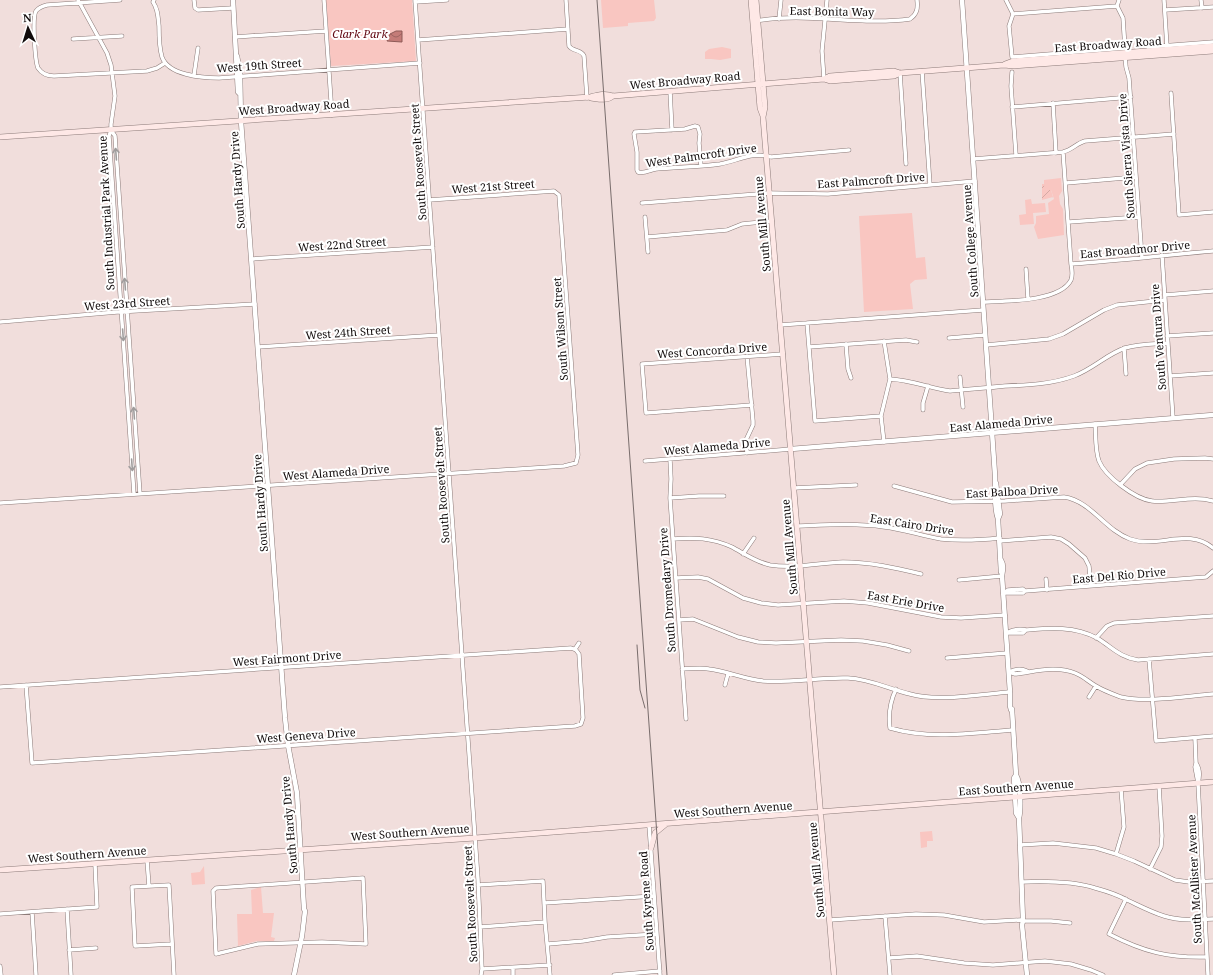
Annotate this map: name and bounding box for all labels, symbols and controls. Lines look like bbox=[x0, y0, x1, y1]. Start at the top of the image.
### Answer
street label: East Bonita Way bbox=[789, 3, 875, 19]
north arrow bbox=[8, 8, 48, 48]
text: N bbox=[22, 10, 32, 25]
park label: Clark Park bbox=[332, 26, 388, 41]
street label: East Broadway Road bbox=[1054, 33, 1162, 55]
street label: West 19th Street bbox=[216, 55, 302, 75]
street label: West Broadway Road bbox=[629, 68, 741, 92]
street label: South Sierra Vista Drive bbox=[1114, 93, 1138, 219]
street label: West Broadway Road bbox=[238, 96, 350, 118]
street label: South Roosevelt Street bbox=[406, 103, 430, 221]
street label: South Hardy Drive bbox=[226, 131, 248, 229]
street label: South Industrial Park Avenue bbox=[94, 135, 118, 291]
street label: West Palmcroft Drive bbox=[645, 140, 757, 170]
one-way arrow bbox=[112, 148, 119, 161]
street label: East Palmcroft Drive bbox=[817, 169, 926, 191]
street label: South Mill Avenue bbox=[750, 175, 774, 272]
street label: West 21st Street bbox=[451, 176, 535, 196]
street label: South College Avenue bbox=[959, 184, 981, 298]
street label: West 22nd Street bbox=[298, 233, 387, 255]
street label: East Broadmor Drive bbox=[1079, 237, 1191, 261]
street label: South Wilson Street bbox=[549, 277, 571, 381]
one-way arrow bbox=[122, 278, 129, 291]
street label: South Ventura Drive bbox=[1147, 283, 1169, 391]
street label: West 23rd Street bbox=[83, 293, 171, 313]
street label: West 24th Street bbox=[305, 322, 391, 342]
one-way arrow bbox=[120, 328, 127, 341]
street label: West Concorda Drive bbox=[656, 339, 768, 361]
one-way arrow bbox=[131, 407, 138, 420]
street label: East Alameda Drive bbox=[949, 411, 1053, 435]
street label: South Roosevelt Street bbox=[429, 426, 453, 544]
street label: West Alameda Drive bbox=[663, 434, 771, 458]
street label: South Hardy Drive bbox=[249, 454, 271, 552]
one-way arrow bbox=[129, 458, 136, 471]
street label: West Alameda Drive bbox=[282, 461, 390, 483]
street label: East Balboa Drive bbox=[965, 481, 1059, 501]
street label: South Mill Avenue bbox=[777, 498, 801, 595]
street label: East Cairo Drive bbox=[869, 510, 955, 538]
street label: South Dromedary Drive bbox=[655, 527, 679, 653]
street label: East Del Rio Drive bbox=[1072, 563, 1166, 587]
street label: East Erie Drive bbox=[866, 587, 946, 615]
street label: West Fairmont Drive bbox=[232, 647, 342, 669]
street label: West Geneva Drive bbox=[256, 724, 356, 746]
street label: South Hardy Drive bbox=[277, 775, 301, 874]
street label: East Southern Avenue bbox=[958, 775, 1074, 799]
street label: West Southern Avenue bbox=[673, 797, 793, 821]
street label: South McAllister Avenue bbox=[1183, 814, 1205, 944]
street label: West Southern Avenue bbox=[350, 820, 470, 844]
street label: South Mill Avenue bbox=[804, 821, 828, 918]
street label: West Southern Avenue bbox=[27, 842, 147, 866]
street label: South Roosevelt Street bbox=[459, 845, 481, 963]
street label: South Kyrene Road bbox=[635, 850, 657, 951]

